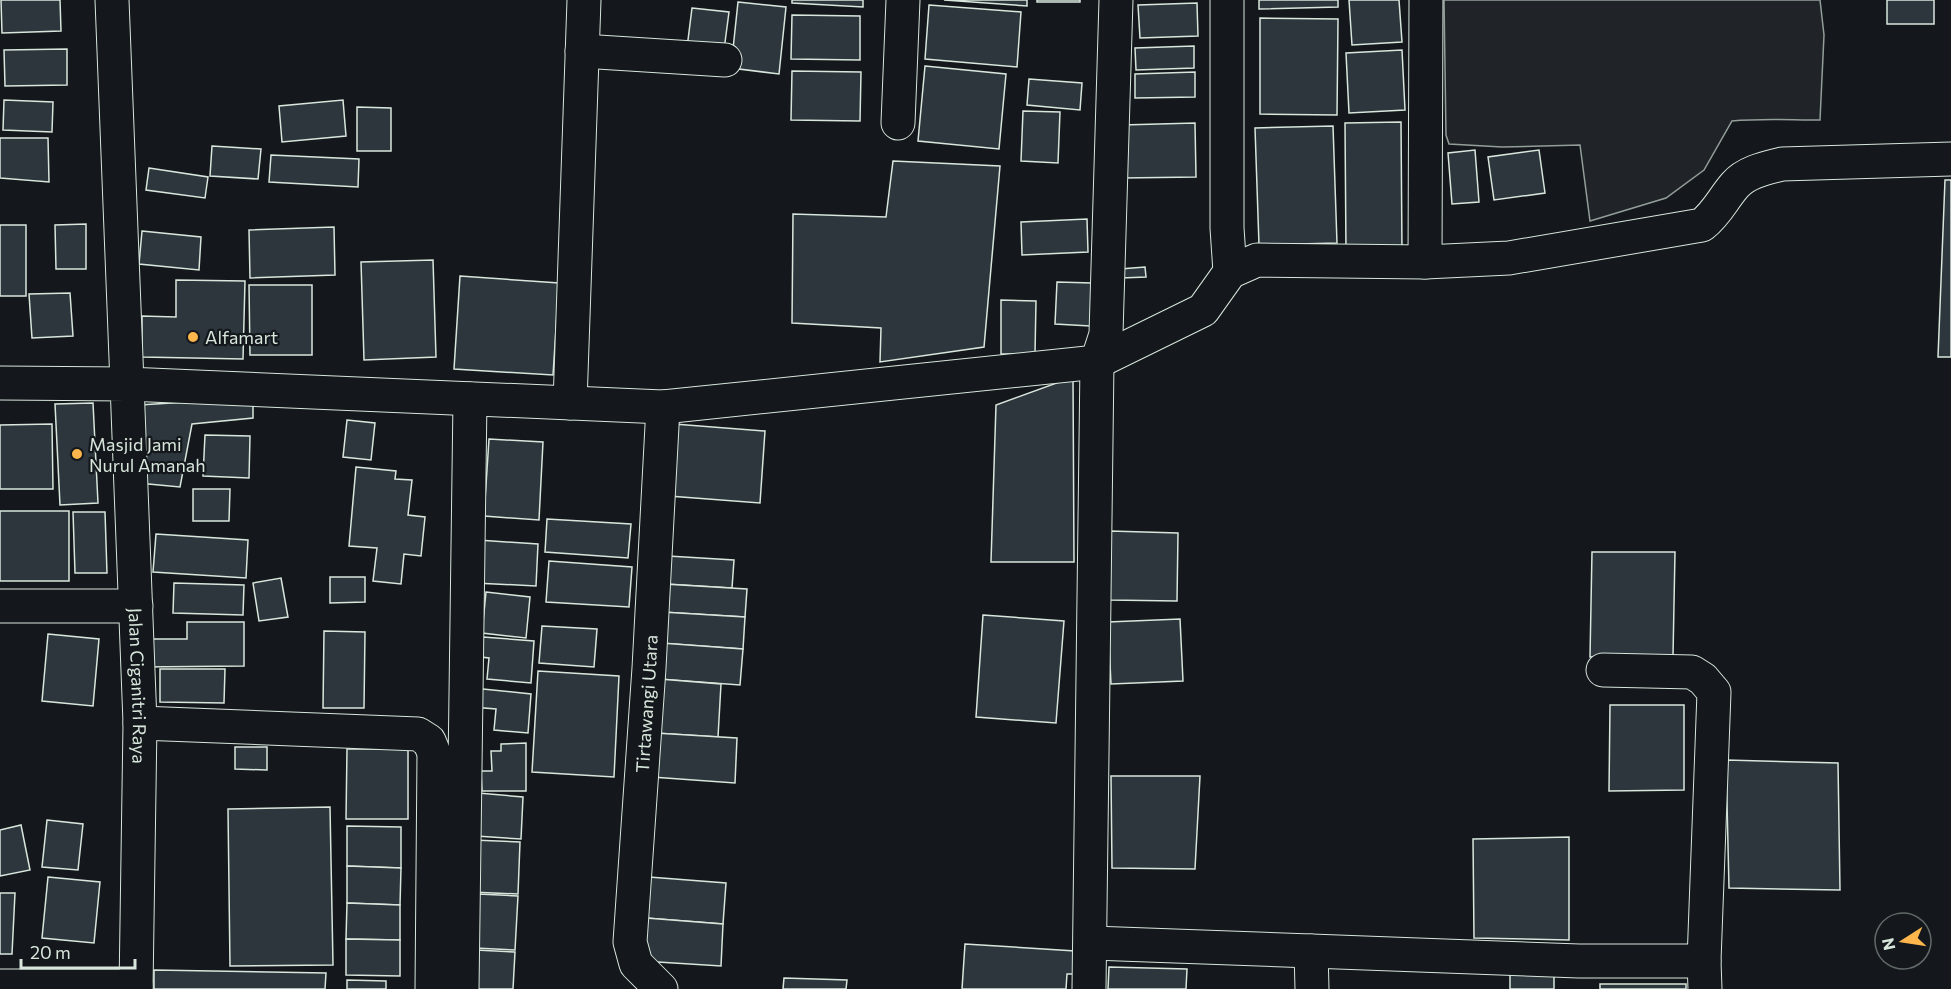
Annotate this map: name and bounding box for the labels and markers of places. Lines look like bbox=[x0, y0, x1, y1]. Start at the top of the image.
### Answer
place label: Alfamart bbox=[205, 326, 278, 348]
marker: Alfamart bbox=[186, 330, 200, 344]
place label: Masjid Jami Nurul Amanah bbox=[89, 433, 205, 476]
marker: Masjid Jami Nurul Amanah bbox=[70, 447, 84, 461]

